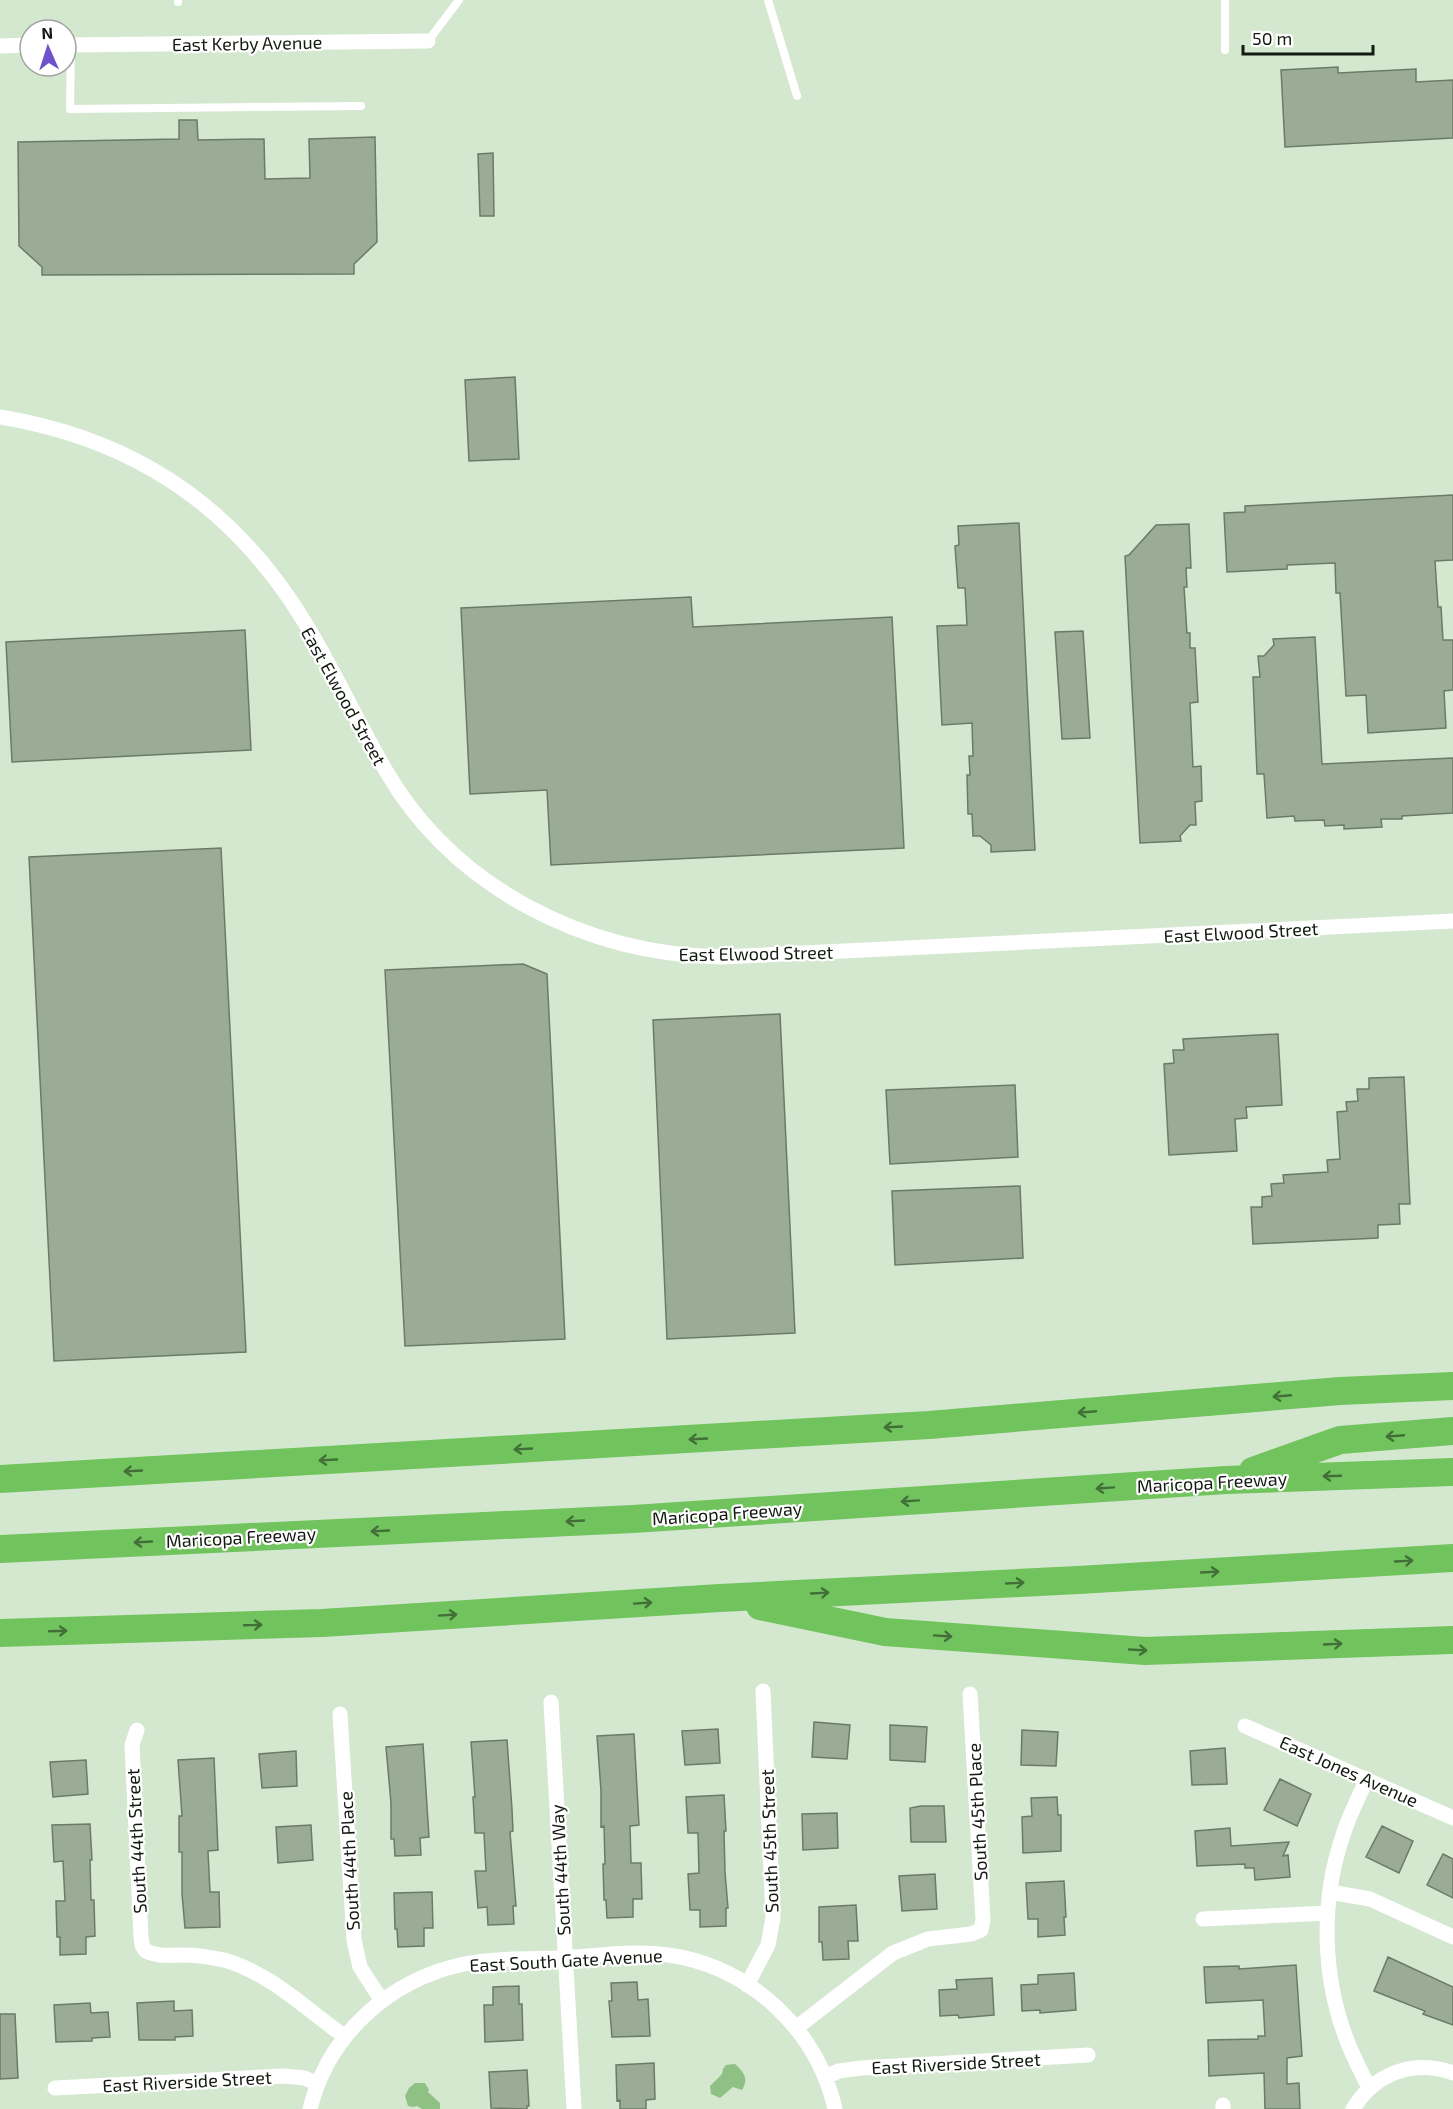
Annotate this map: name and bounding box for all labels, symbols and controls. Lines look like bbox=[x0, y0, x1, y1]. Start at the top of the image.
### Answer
north arrow bbox=[18, 18, 78, 78]
scale bar bbox=[1243, 18, 1374, 56]
text: N bbox=[41, 23, 53, 42]
text: 50 m bbox=[1252, 27, 1292, 49]
street label: East Kerby Avenue bbox=[172, 31, 322, 55]
street label: East Elwood Street bbox=[297, 623, 391, 769]
street label: East Elwood Street bbox=[1163, 917, 1319, 947]
street label: East Elwood Street bbox=[678, 941, 834, 965]
one-way arrow bbox=[1272, 1391, 1292, 1402]
one-way arrow bbox=[1078, 1407, 1098, 1418]
one-way arrow bbox=[883, 1422, 903, 1433]
one-way arrow bbox=[1385, 1430, 1405, 1441]
one-way arrow bbox=[689, 1433, 709, 1444]
one-way arrow bbox=[513, 1444, 533, 1455]
one-way arrow bbox=[318, 1455, 338, 1466]
one-way arrow bbox=[124, 1466, 144, 1477]
street label: Maricopa Freeway bbox=[1136, 1467, 1288, 1497]
one-way arrow bbox=[1322, 1471, 1342, 1482]
one-way arrow bbox=[1095, 1483, 1115, 1494]
one-way arrow bbox=[901, 1495, 921, 1506]
street label: Maricopa Freeway bbox=[651, 1497, 803, 1529]
one-way arrow bbox=[565, 1516, 585, 1527]
street label: Maricopa Freeway bbox=[165, 1522, 317, 1552]
one-way arrow bbox=[370, 1525, 390, 1536]
one-way arrow bbox=[134, 1537, 154, 1548]
one-way arrow bbox=[1394, 1555, 1414, 1566]
one-way arrow bbox=[1199, 1566, 1219, 1577]
one-way arrow bbox=[1005, 1577, 1025, 1588]
one-way arrow bbox=[810, 1587, 830, 1598]
one-way arrow bbox=[632, 1597, 652, 1608]
one-way arrow bbox=[438, 1609, 458, 1620]
one-way arrow bbox=[243, 1620, 263, 1631]
one-way arrow bbox=[48, 1626, 68, 1637]
one-way arrow bbox=[933, 1631, 953, 1642]
one-way arrow bbox=[1322, 1639, 1342, 1650]
one-way arrow bbox=[1127, 1645, 1147, 1656]
street label: East Jones Avenue bbox=[1276, 1731, 1422, 1811]
street label: South 45th Place bbox=[962, 1742, 992, 1882]
street label: South 44th Street bbox=[121, 1768, 151, 1914]
street label: South 45th Street bbox=[755, 1769, 783, 1913]
street label: South 44th Place bbox=[334, 1791, 364, 1931]
street label: South 44th Way bbox=[546, 1803, 574, 1936]
street label: East South Gate Avenue bbox=[469, 1944, 663, 1976]
street label: East Riverside Street bbox=[871, 2048, 1041, 2078]
street label: East Riverside Street bbox=[102, 2066, 272, 2096]

